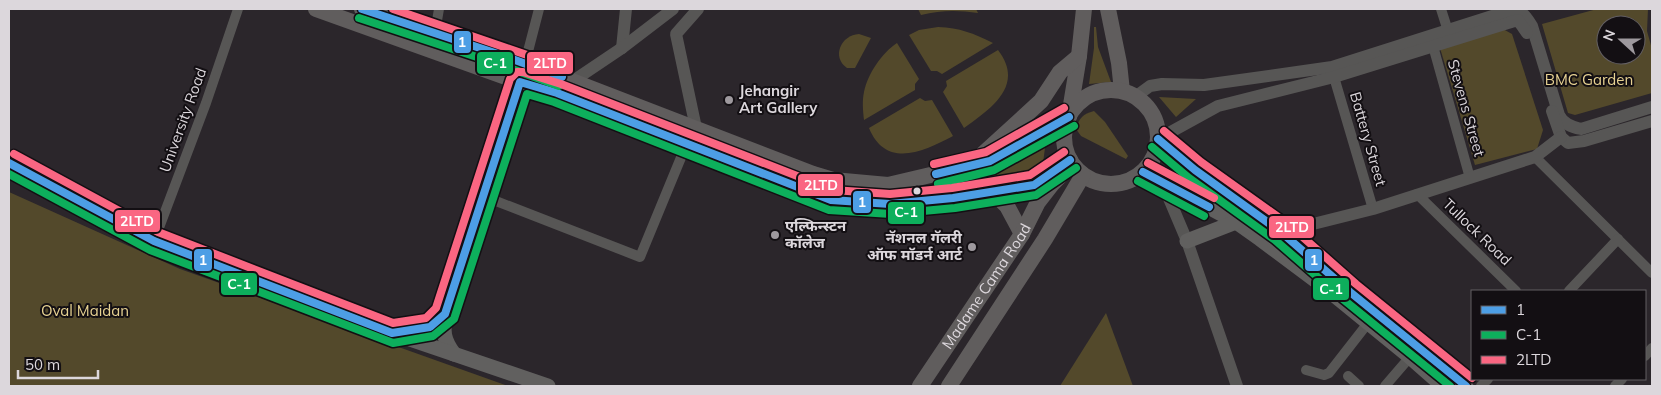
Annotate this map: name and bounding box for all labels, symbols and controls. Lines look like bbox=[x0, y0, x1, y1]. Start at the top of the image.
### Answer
north arrow bbox=[1596, 15, 1646, 65]
text: N bbox=[1599, 27, 1619, 44]
line badge: 1 bbox=[453, 30, 472, 54]
text: 1 bbox=[458, 33, 466, 51]
line badge: C-1 bbox=[476, 51, 514, 75]
line badge: 2LTD bbox=[526, 51, 574, 75]
text: C-1 bbox=[483, 54, 507, 72]
text: 2LTD bbox=[533, 54, 567, 72]
street label: Stevens Street bbox=[1444, 57, 1489, 159]
street label: University Road bbox=[155, 65, 210, 175]
park label: BMC Garden bbox=[1545, 70, 1633, 89]
place label: Jehangir Art Gallery bbox=[739, 81, 818, 117]
street label: Battery Street bbox=[1346, 90, 1391, 188]
marker: Jehangir Art Gallery bbox=[723, 94, 735, 106]
line badge: 2LTD bbox=[797, 173, 844, 197]
text: 2LTD bbox=[804, 176, 838, 194]
unlabelled marker bbox=[912, 186, 922, 196]
line badge: 1 bbox=[852, 190, 872, 214]
text: 1 bbox=[858, 193, 866, 211]
street label: Tullock Road bbox=[1439, 194, 1516, 269]
line badge: C-1 bbox=[887, 201, 925, 225]
text: C-1 bbox=[894, 203, 918, 221]
line badge: 2LTD bbox=[114, 209, 161, 233]
text: 2LTD bbox=[120, 212, 154, 230]
line badge: 2LTD bbox=[1268, 215, 1315, 239]
place label: एल्फिन्स्टन कॉलेज bbox=[785, 216, 847, 252]
text: 2LTD bbox=[1275, 218, 1309, 236]
street label: Madame Cama Road bbox=[938, 220, 1035, 352]
place label: नॅशनल गॅलरी ऑफ मॉडर्न आर्ट bbox=[867, 228, 963, 264]
marker: एल्फिन्स्टन कॉलेज bbox=[769, 229, 781, 241]
marker: नॅशनल गॅलरी ऑफ मॉडर्न आर्ट bbox=[966, 241, 978, 253]
line badge: 1 bbox=[193, 248, 213, 272]
line badge: 1 bbox=[1304, 248, 1323, 272]
text: 1 bbox=[199, 251, 207, 269]
text: 1 bbox=[1310, 251, 1318, 269]
line badge: C-1 bbox=[220, 272, 258, 296]
text: C-1 bbox=[227, 275, 251, 293]
line badge: C-1 bbox=[1312, 277, 1350, 301]
text: C-1 bbox=[1319, 280, 1343, 298]
legend bbox=[1471, 290, 1646, 380]
text: 1 bbox=[1516, 300, 1525, 319]
park label: Oval Maidan bbox=[41, 301, 129, 320]
text: C-1 bbox=[1516, 325, 1541, 344]
scale bar bbox=[18, 348, 98, 380]
text: 2LTD bbox=[1516, 350, 1552, 369]
text: 50 m bbox=[25, 355, 60, 374]

